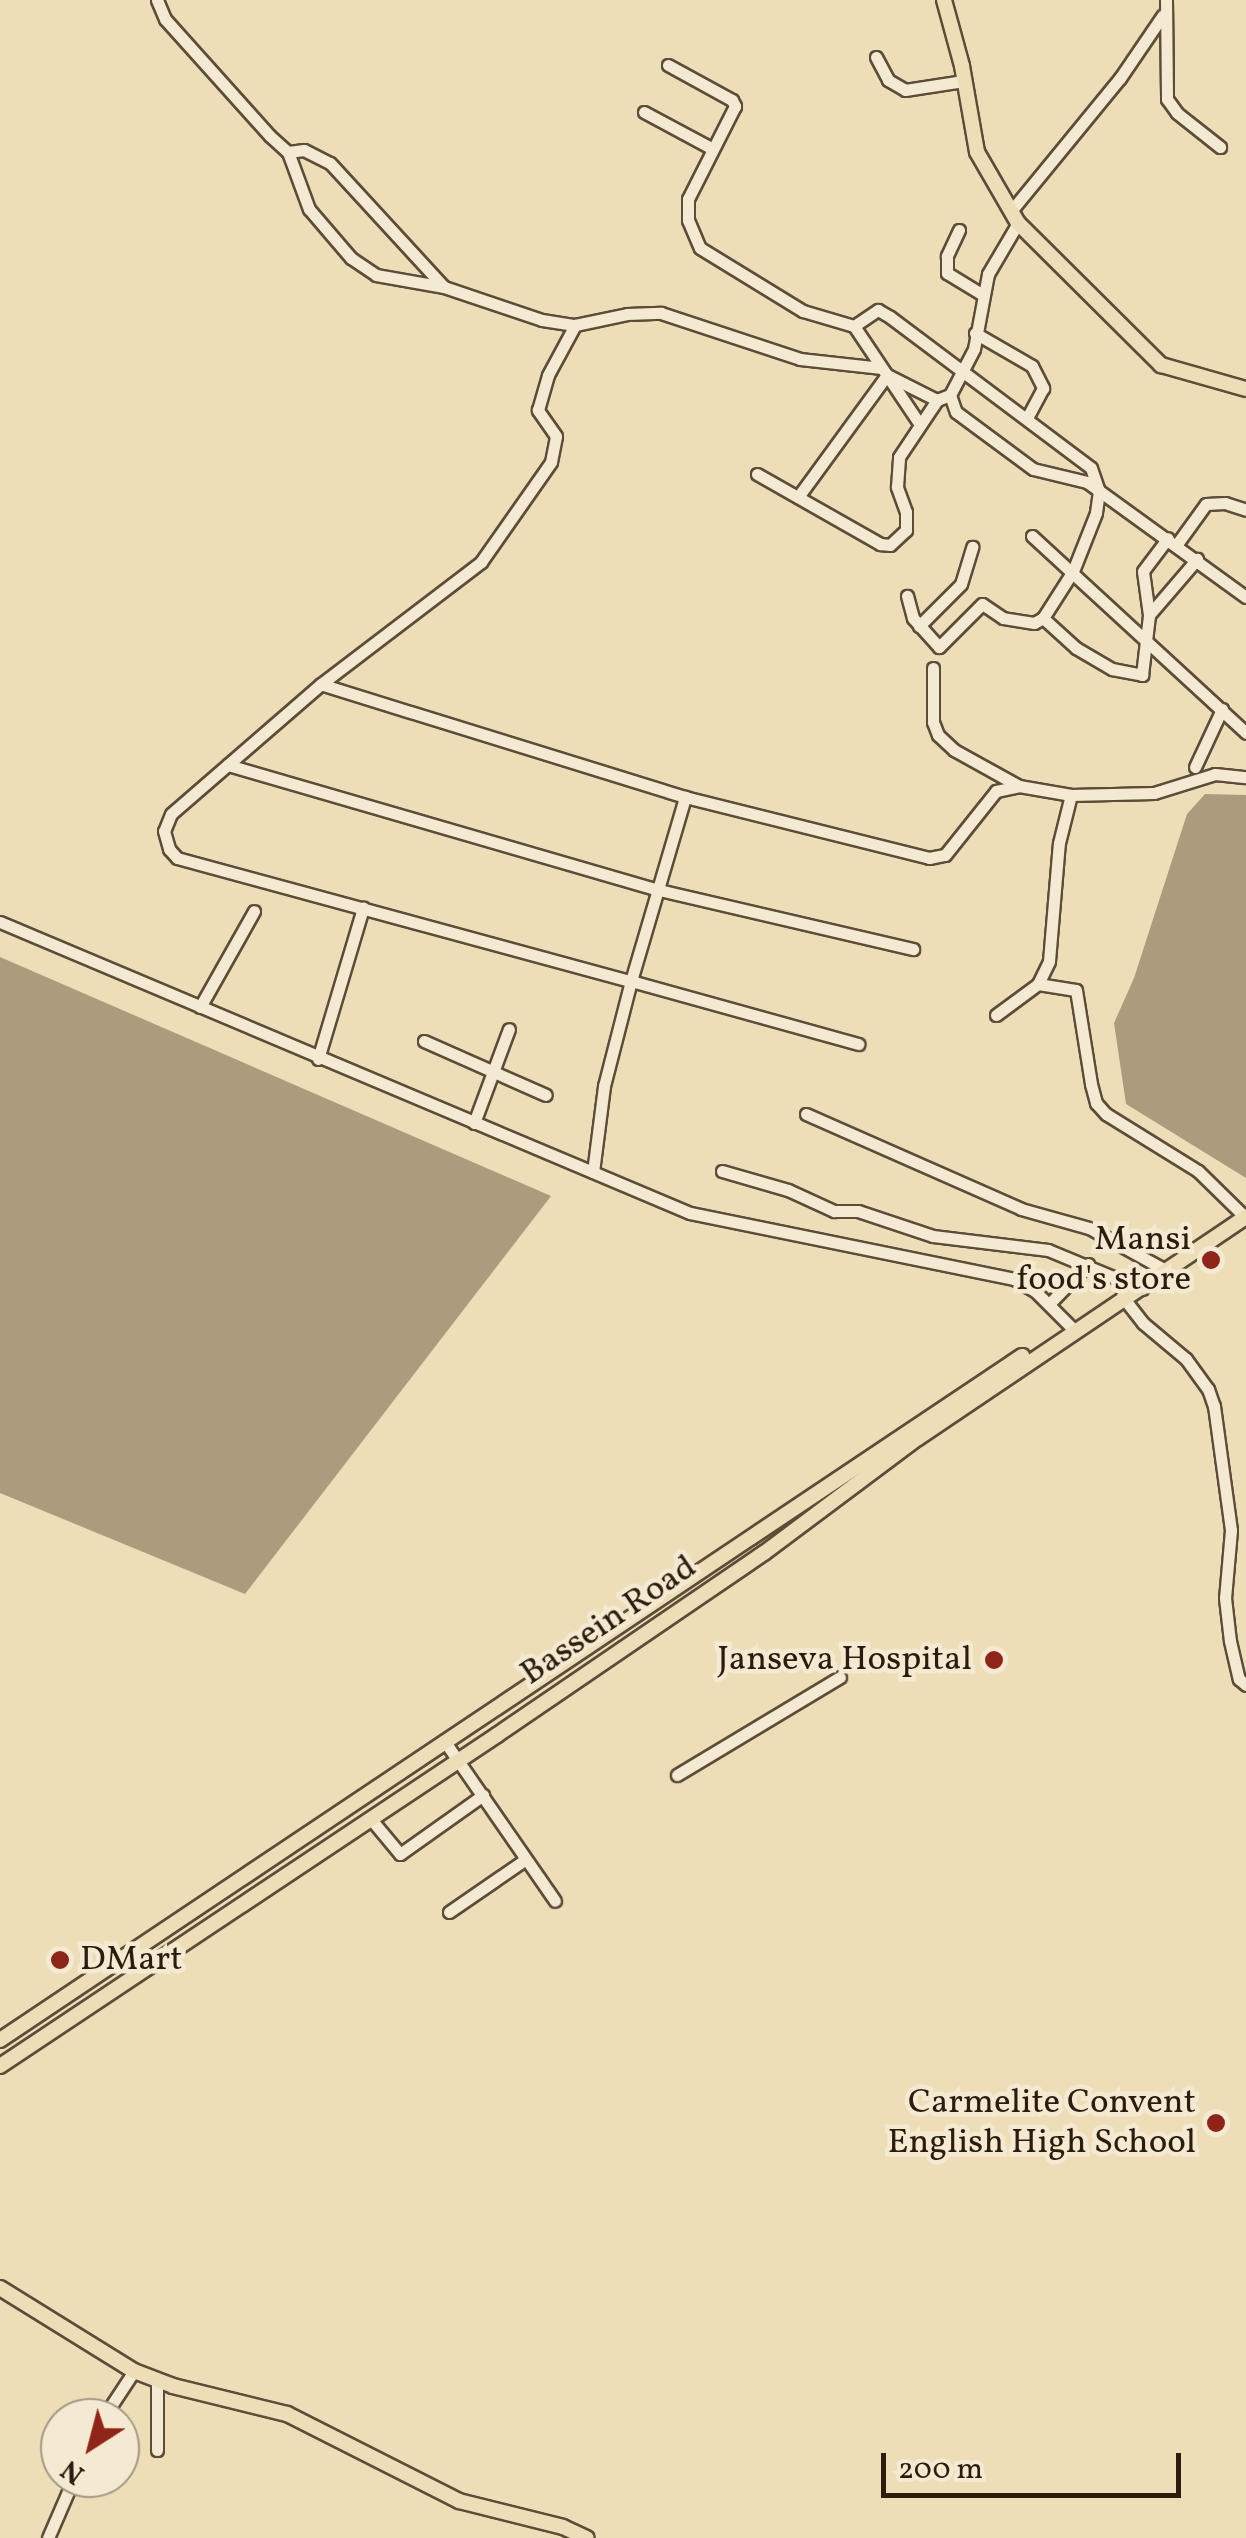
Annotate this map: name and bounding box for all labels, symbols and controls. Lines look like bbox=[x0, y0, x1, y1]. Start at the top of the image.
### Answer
place label: Mansi food's store bbox=[1016, 1219, 1191, 1301]
marker: Mansi food's store bbox=[1200, 1249, 1222, 1271]
street label: Bassein Road bbox=[513, 1547, 705, 1695]
place label: Janseva Hospital bbox=[717, 1639, 972, 1681]
marker: Janseva Hospital bbox=[981, 1647, 1007, 1673]
place label: DMart bbox=[80, 1939, 183, 1981]
marker: DMart bbox=[49, 1949, 71, 1971]
place label: Carmelite Convent English High School bbox=[887, 2082, 1196, 2164]
marker: Carmelite Convent English High School bbox=[1205, 2112, 1227, 2134]
north arrow bbox=[40, 2398, 140, 2498]
scale bar bbox=[886, 2433, 1186, 2495]
text: N bbox=[54, 2449, 93, 2493]
text: 200 m bbox=[898, 2449, 983, 2491]

